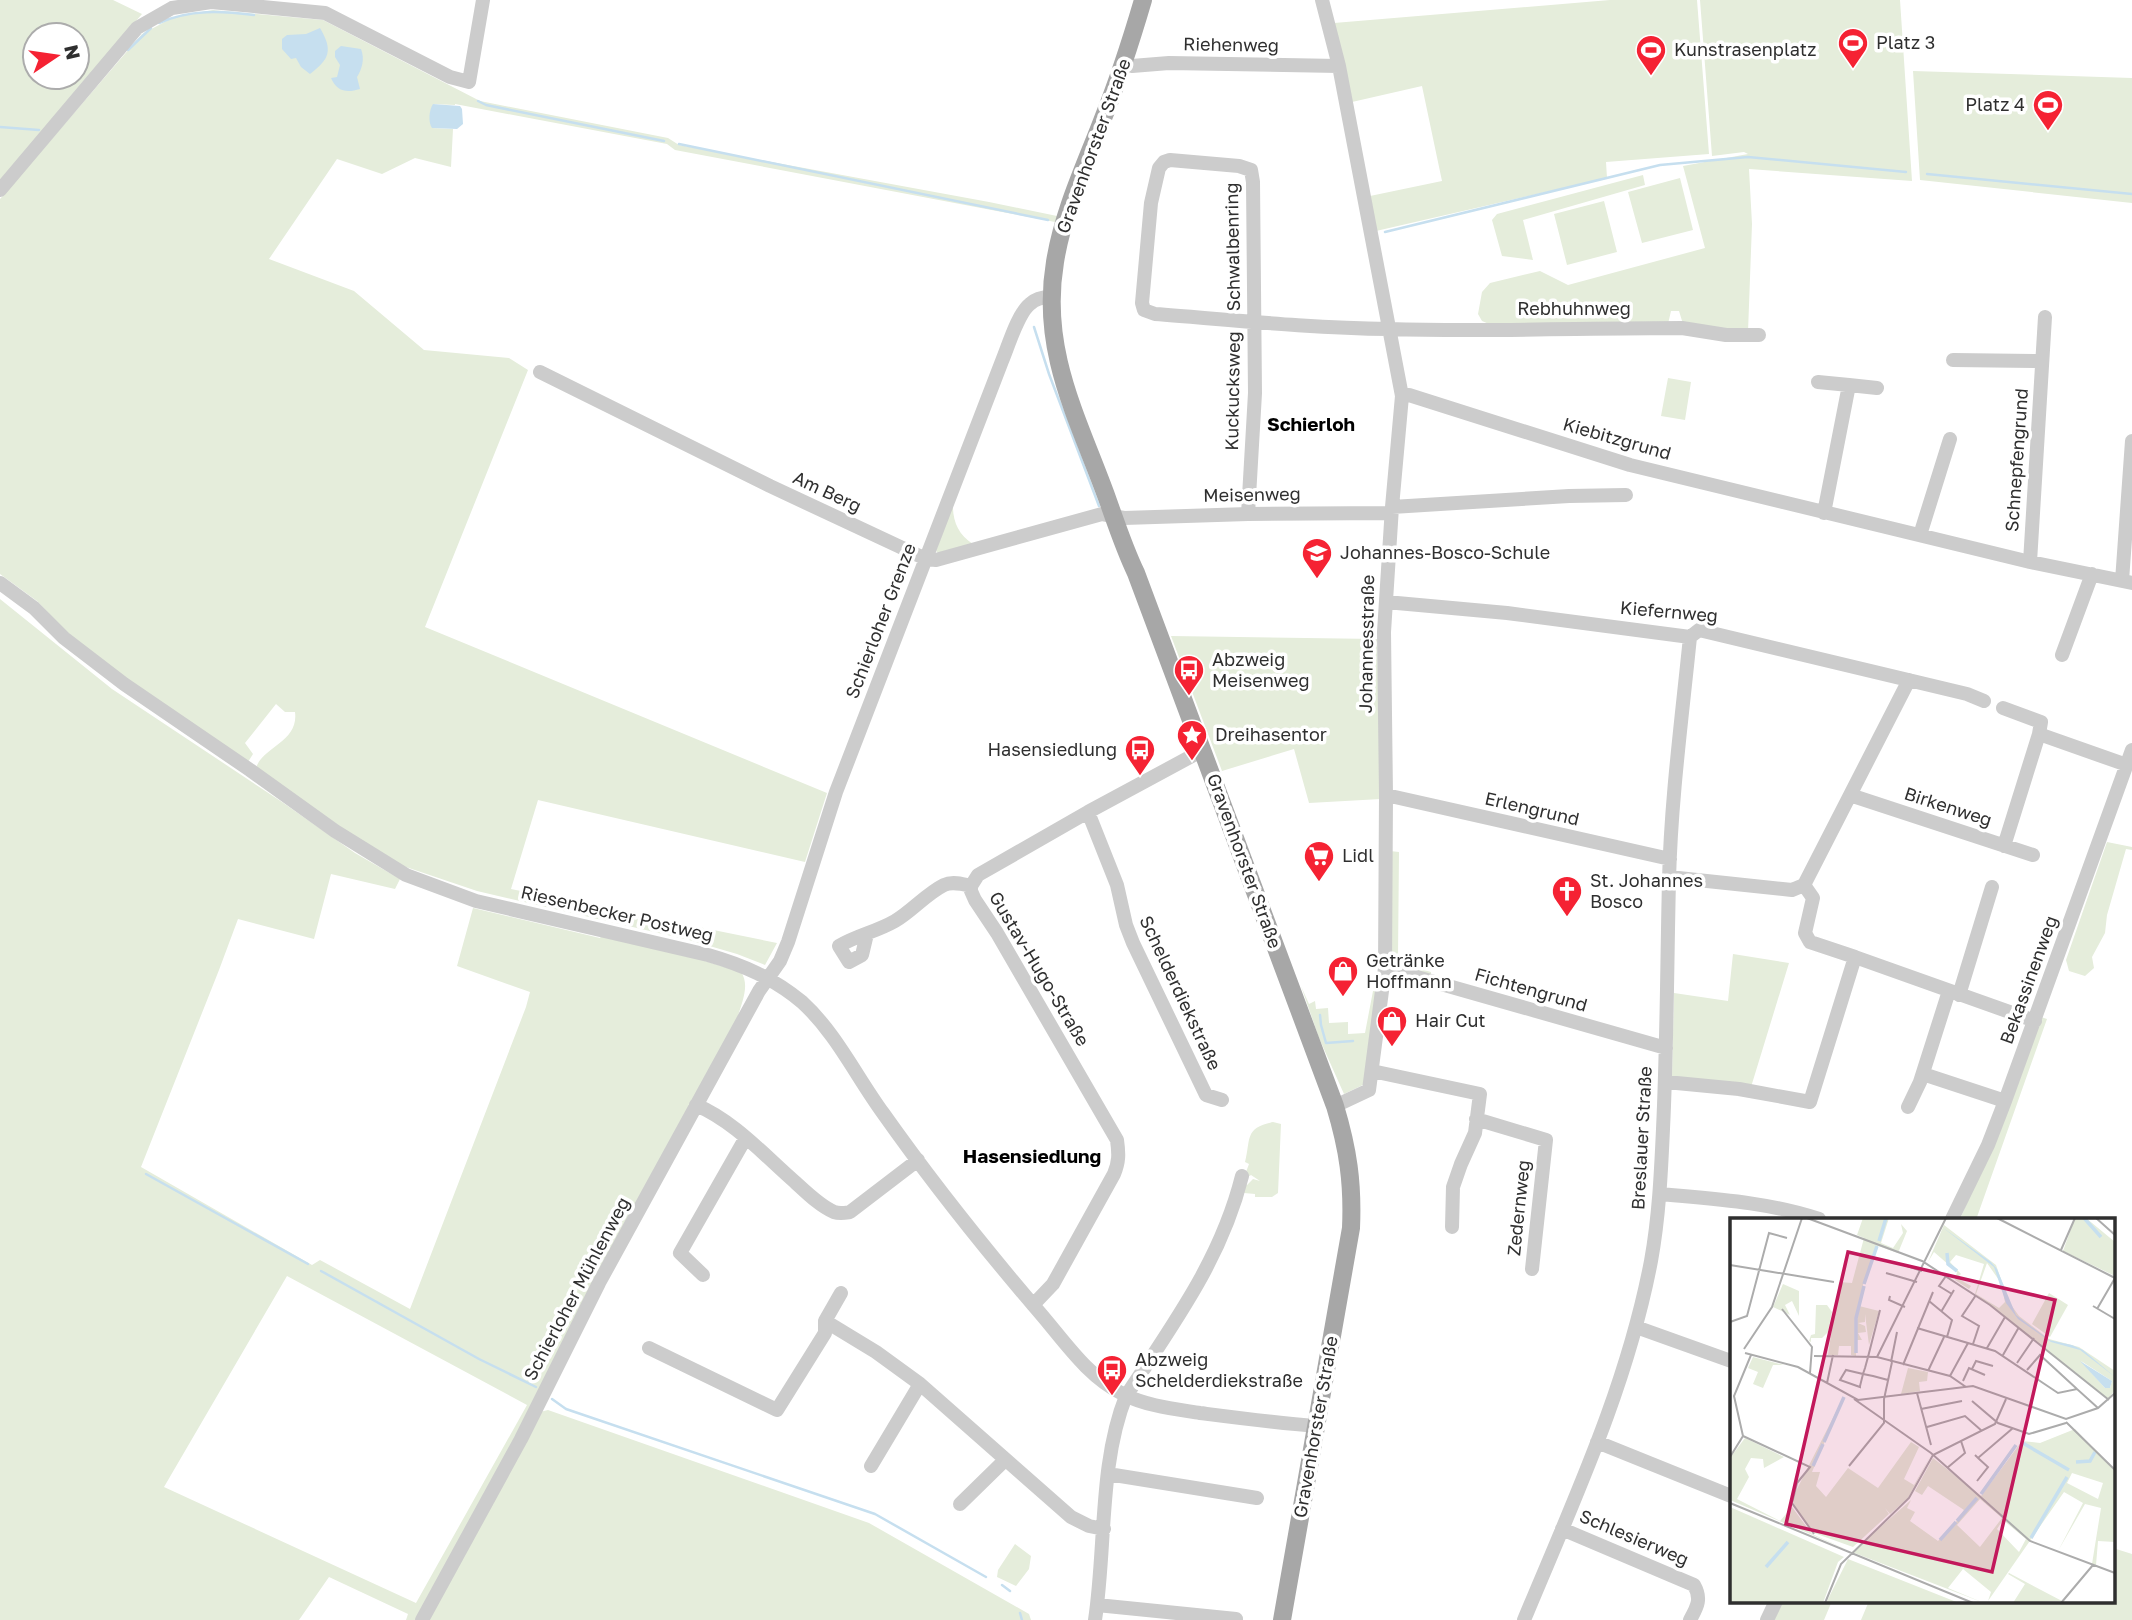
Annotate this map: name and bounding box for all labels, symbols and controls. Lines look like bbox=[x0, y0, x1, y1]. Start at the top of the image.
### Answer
north arrow bbox=[21, 21, 91, 91]
sports icon: Platz 3 bbox=[1836, 26, 1870, 70]
place label: Platz 3 bbox=[1876, 31, 1935, 53]
street label: Riehenweg bbox=[1183, 32, 1279, 56]
sports icon: Kunstrasenplatz bbox=[1634, 33, 1668, 77]
place label: Kunstrasenplatz bbox=[1674, 38, 1816, 60]
text: N bbox=[60, 42, 86, 62]
street label: Gravenhorster Straße bbox=[1051, 55, 1135, 236]
sports icon: Platz 4 bbox=[2031, 88, 2065, 132]
place label: Platz 4 bbox=[1965, 93, 2025, 115]
street label: Schwalbenring bbox=[1220, 182, 1244, 312]
street label: Rebhuhnweg bbox=[1517, 297, 1631, 319]
street label: Kuckucksweg bbox=[1220, 331, 1244, 451]
street label: Schnepfengrund bbox=[2000, 387, 2032, 532]
district label: Schierloh bbox=[1267, 412, 1355, 435]
street label: Kiebitzgrund bbox=[1561, 412, 1674, 464]
street label: Am Berg bbox=[790, 466, 865, 516]
street label: Meisenweg bbox=[1203, 482, 1301, 506]
school or university icon: Johannes-Bosco-Schule bbox=[1300, 536, 1334, 580]
street label: Schierloher Grenze bbox=[840, 540, 920, 701]
place label: Johannes-Bosco-Schule bbox=[1340, 541, 1550, 563]
street label: Johannesstraße bbox=[1354, 574, 1378, 714]
street label: Kiefernweg bbox=[1619, 596, 1719, 626]
place label: Abzweig Meisenweg bbox=[1212, 648, 1310, 691]
bus stop icon: Abzweig Meisenweg bbox=[1172, 653, 1206, 697]
place icon: Dreihasentor bbox=[1175, 718, 1209, 762]
place label: Dreihasentor bbox=[1215, 723, 1327, 745]
bus stop icon: Hasensiedlung bbox=[1123, 733, 1157, 777]
place label: Hasensiedlung bbox=[987, 738, 1117, 760]
street label: Gravenhorster Straße bbox=[1203, 770, 1287, 951]
street label: Birkenweg bbox=[1902, 782, 1995, 831]
street label: Erlengrund bbox=[1483, 786, 1582, 830]
supermarket icon: Lidl bbox=[1302, 839, 1336, 883]
place label: Lidl bbox=[1342, 844, 1374, 866]
place label: St. Johannes Bosco bbox=[1590, 869, 1703, 912]
church icon: St. Johannes Bosco bbox=[1550, 874, 1584, 918]
street label: Riesenbecker Postweg bbox=[519, 880, 716, 946]
street label: Gustav-Hugo-Straße bbox=[985, 887, 1095, 1050]
street label: Schelderdiekstraße bbox=[1135, 912, 1226, 1073]
street label: Bekassinenweg bbox=[1995, 913, 2061, 1047]
place label: Getränke Hoffmann bbox=[1366, 949, 1452, 992]
shop icon: Getränke Hoffmann bbox=[1326, 954, 1360, 998]
street label: Fichtengrund bbox=[1472, 962, 1590, 1016]
shop icon: Hair Cut bbox=[1375, 1004, 1409, 1048]
place label: Hair Cut bbox=[1415, 1009, 1486, 1031]
street label: Breslauer Straße bbox=[1626, 1066, 1656, 1210]
district label: Hasensiedlung bbox=[963, 1144, 1101, 1167]
street label: Zedernweg bbox=[1502, 1159, 1534, 1257]
street label: Schierloher Mühlenweg bbox=[518, 1193, 634, 1384]
inset map bbox=[1730, 1218, 2114, 1602]
street label: Gravenhorster Straße bbox=[1288, 1334, 1342, 1520]
place label: Abzweig Schelderdiekstraße bbox=[1135, 1348, 1303, 1391]
bus stop icon: Abzweig Schelderdiekstraße bbox=[1095, 1353, 1129, 1397]
street label: Schlesierweg bbox=[1576, 1504, 1692, 1570]

